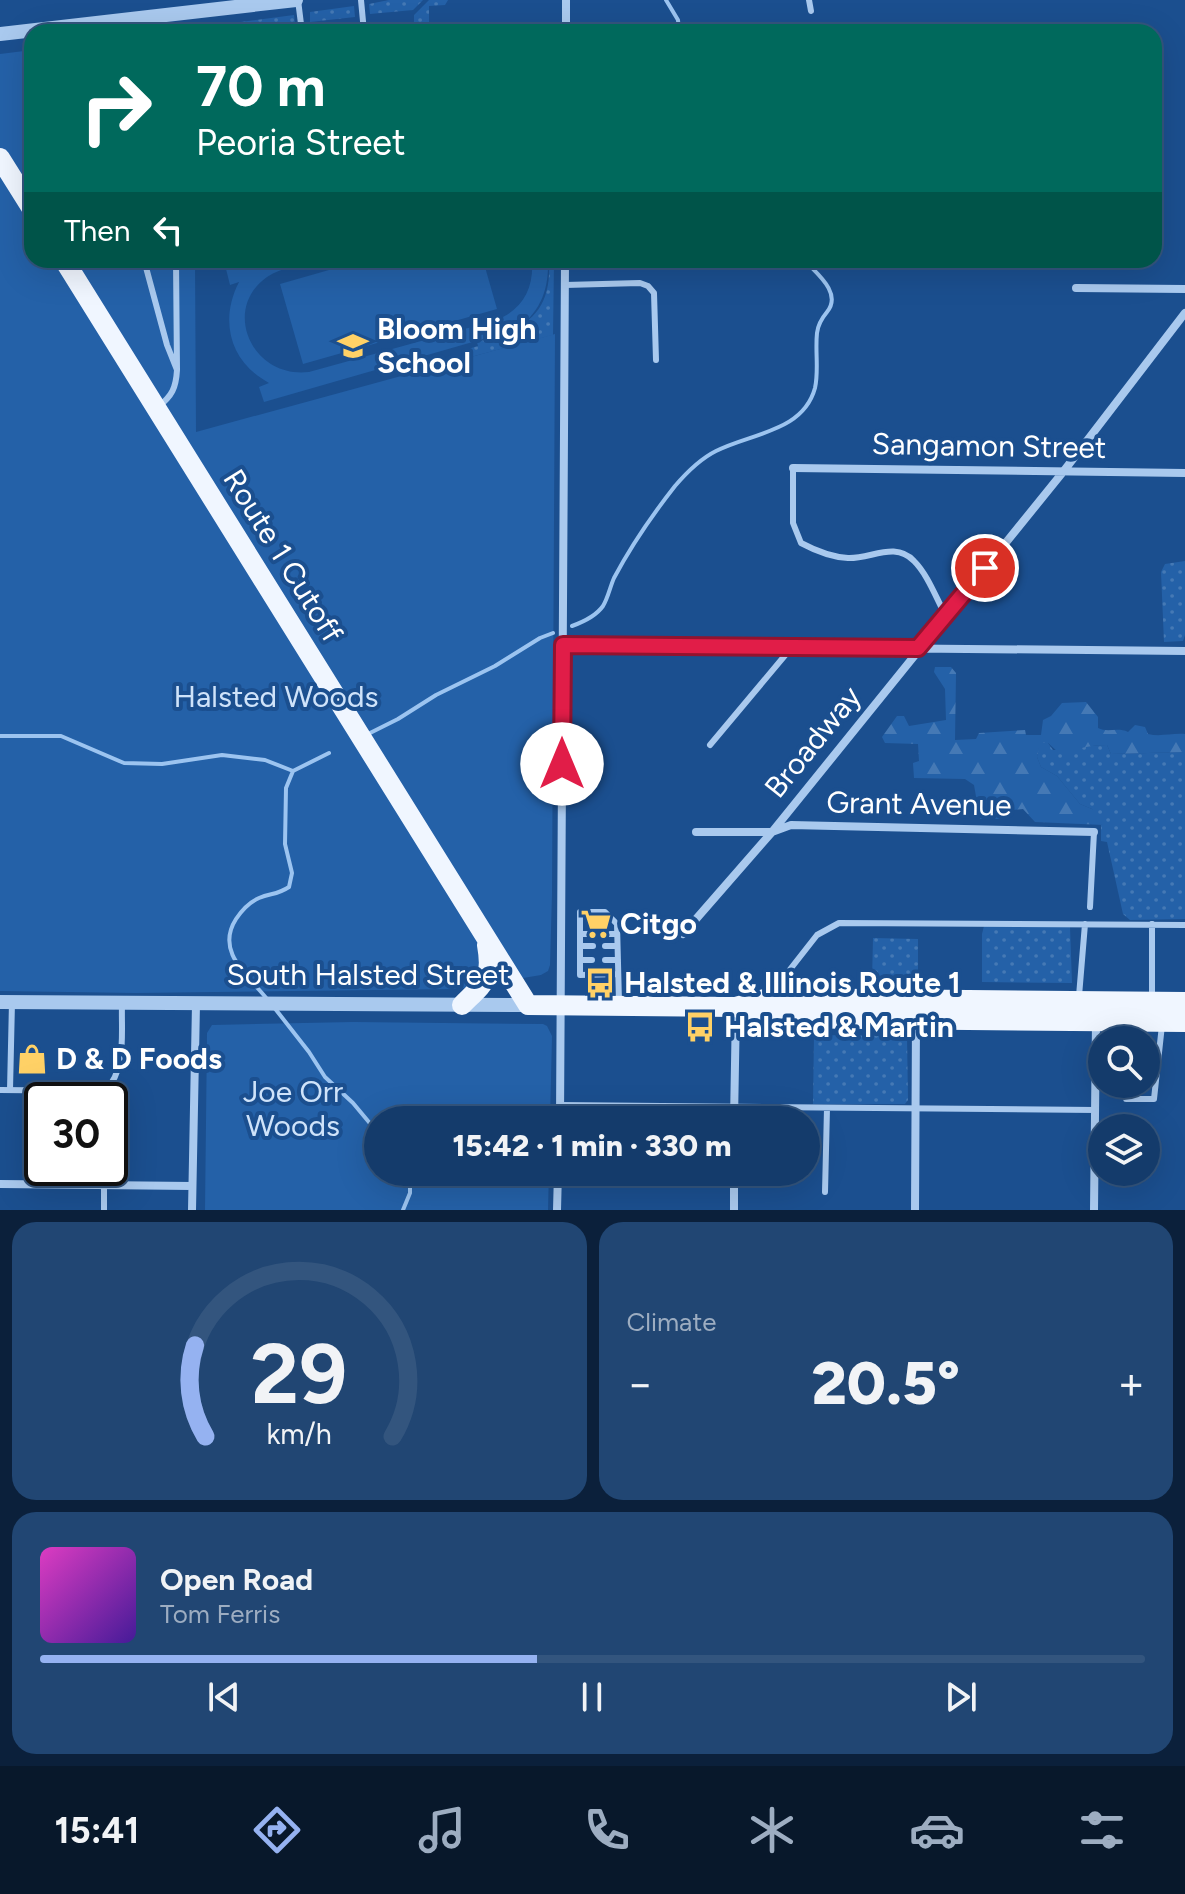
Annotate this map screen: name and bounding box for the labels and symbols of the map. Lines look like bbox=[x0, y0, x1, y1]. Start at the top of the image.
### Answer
place label: Bloom High School bbox=[377, 310, 536, 381]
school or university icon: Bloom High School bbox=[336, 329, 370, 363]
street label: Sangamon Street bbox=[871, 425, 1107, 466]
street label: Route 1 Cutoff bbox=[216, 462, 351, 649]
pin bbox=[951, 534, 1019, 602]
park label: Halsted Woods bbox=[174, 678, 379, 715]
street label: Broadway bbox=[756, 678, 869, 805]
position arrow bbox=[520, 722, 604, 806]
street label: Grant Avenue bbox=[826, 783, 1012, 824]
place label: Citgo bbox=[620, 905, 697, 942]
supermarket icon: Citgo bbox=[579, 907, 613, 941]
street label: South Halsted Street bbox=[226, 956, 510, 993]
place label: Halsted & Illinois Route 1 bbox=[624, 964, 961, 1001]
bus stop icon: Halsted & Illinois Route 1 bbox=[583, 966, 617, 1000]
place label: Halsted & Martin bbox=[724, 1008, 954, 1045]
bus stop icon: Halsted & Martin bbox=[683, 1010, 717, 1044]
place label: D & D Foods bbox=[56, 1040, 222, 1077]
shop icon: D & D Foods bbox=[15, 1042, 49, 1076]
park label: Joe Orr Woods bbox=[243, 1073, 343, 1144]
speed limit sign: 30 bbox=[24, 1082, 128, 1186]

